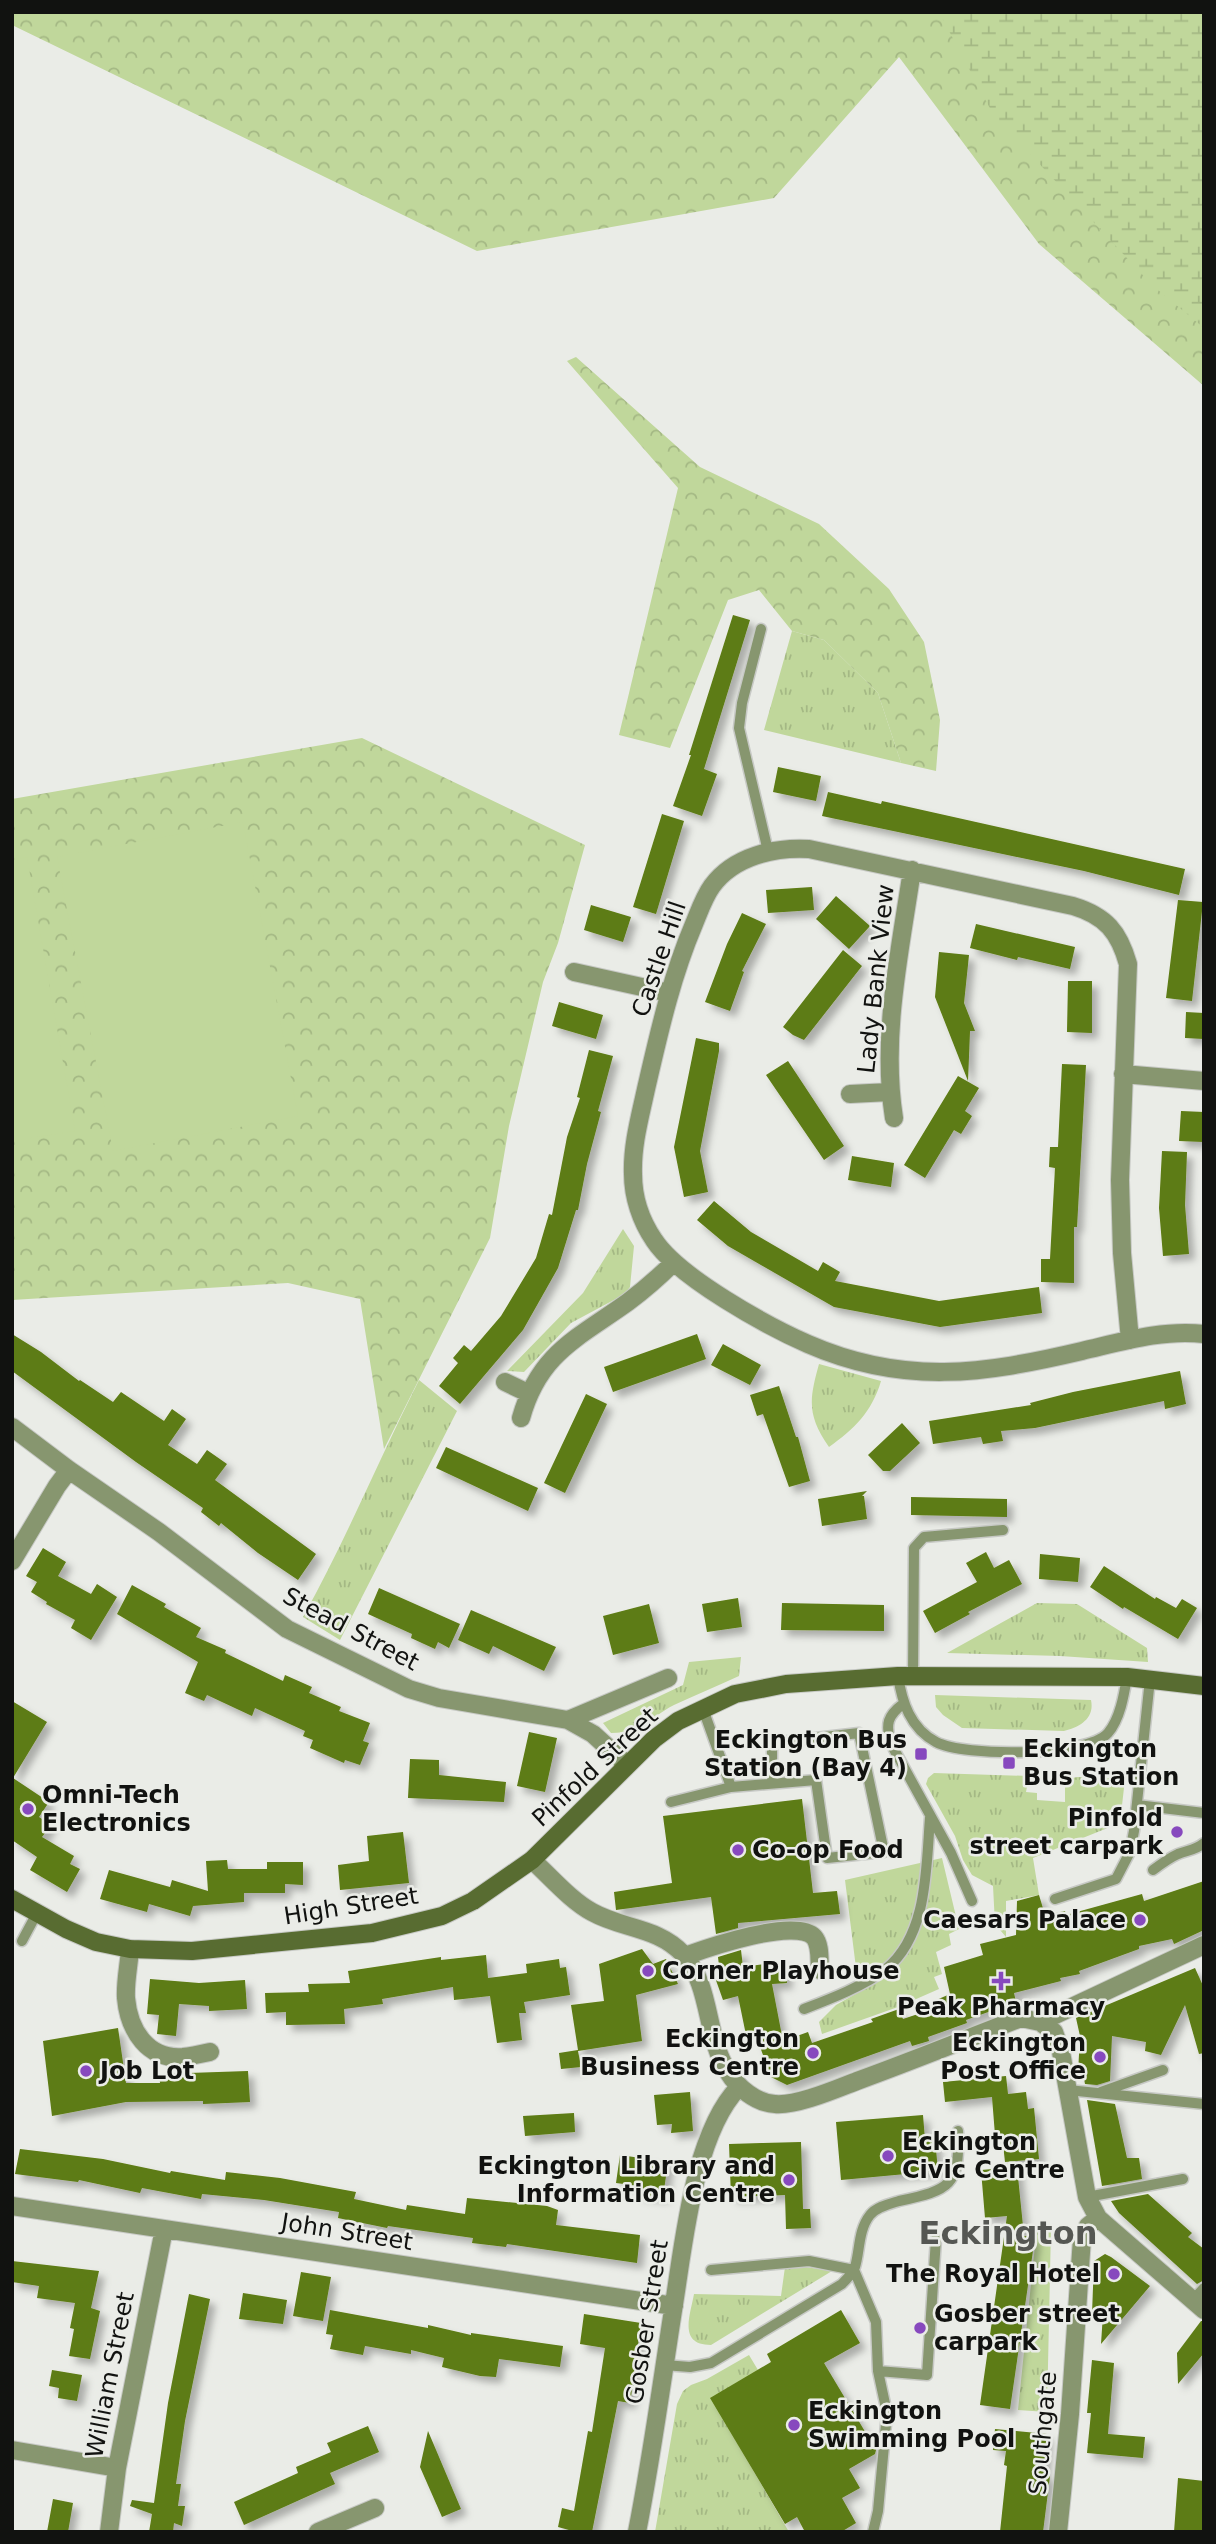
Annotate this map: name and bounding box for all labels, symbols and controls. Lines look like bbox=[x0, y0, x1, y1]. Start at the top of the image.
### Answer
street label: Lady Bank View bbox=[852, 883, 900, 1075]
street label: Castle Hill bbox=[626, 897, 692, 1021]
street label: Stead Street bbox=[278, 1581, 424, 1677]
street label: Pinfold Street bbox=[526, 1702, 664, 1832]
place label: Eckington Bus Station (Bay 4) bbox=[704, 1726, 907, 1782]
place label: Eckington Bus Station bbox=[1023, 1735, 1179, 1791]
marker: Eckington Bus Station (Bay 4) bbox=[913, 1746, 929, 1762]
marker: Eckington Bus Station bbox=[1001, 1755, 1017, 1771]
place label: Omni-Tech Electronics bbox=[42, 1781, 191, 1837]
marker: Omni-Tech Electronics bbox=[20, 1801, 36, 1817]
place label: Pinfold street carpark bbox=[970, 1804, 1164, 1860]
marker: Pinfold street carpark bbox=[1169, 1824, 1185, 1840]
place label: Co-op Food bbox=[752, 1836, 904, 1864]
marker: Co-op Food bbox=[730, 1842, 746, 1858]
street label: High Street bbox=[282, 1882, 420, 1930]
place label: Caesars Palace bbox=[923, 1906, 1126, 1934]
marker: Caesars Palace bbox=[1132, 1912, 1148, 1928]
place label: Corner Playhouse bbox=[662, 1957, 900, 1985]
marker: Corner Playhouse bbox=[640, 1963, 656, 1979]
marker: Peak Pharmacy bbox=[993, 1973, 1009, 1989]
place label: Peak Pharmacy bbox=[897, 1993, 1105, 2021]
place label: Eckington Business Centre bbox=[580, 2025, 799, 2081]
place label: Eckington Post Office bbox=[940, 2029, 1086, 2085]
marker: Eckington Business Centre bbox=[805, 2045, 821, 2061]
marker: Eckington Post Office bbox=[1092, 2049, 1108, 2065]
place label: Job Lot bbox=[98, 2057, 194, 2085]
marker: Job Lot bbox=[78, 2063, 94, 2079]
place label: Eckington Civic Centre bbox=[902, 2128, 1065, 2184]
marker: Eckington Civic Centre bbox=[880, 2148, 896, 2164]
place label: Eckington Library and Information Centre bbox=[477, 2152, 775, 2208]
marker: Eckington Library and Information Centre bbox=[781, 2172, 797, 2188]
street label: John Street bbox=[277, 2207, 415, 2256]
district label: Eckington bbox=[919, 2214, 1097, 2252]
street label: Gosber Street bbox=[620, 2238, 674, 2406]
place label: The Royal Hotel bbox=[886, 2260, 1100, 2288]
marker: The Royal Hotel bbox=[1106, 2266, 1122, 2282]
street label: William Street bbox=[80, 2290, 140, 2460]
place label: Gosber street carpark bbox=[934, 2300, 1120, 2356]
marker: Gosber street carpark bbox=[912, 2320, 928, 2336]
street label: Southgate bbox=[1024, 2370, 1062, 2496]
place label: Eckington Swimming Pool bbox=[808, 2397, 1015, 2453]
marker: Eckington Swimming Pool bbox=[786, 2417, 802, 2433]

